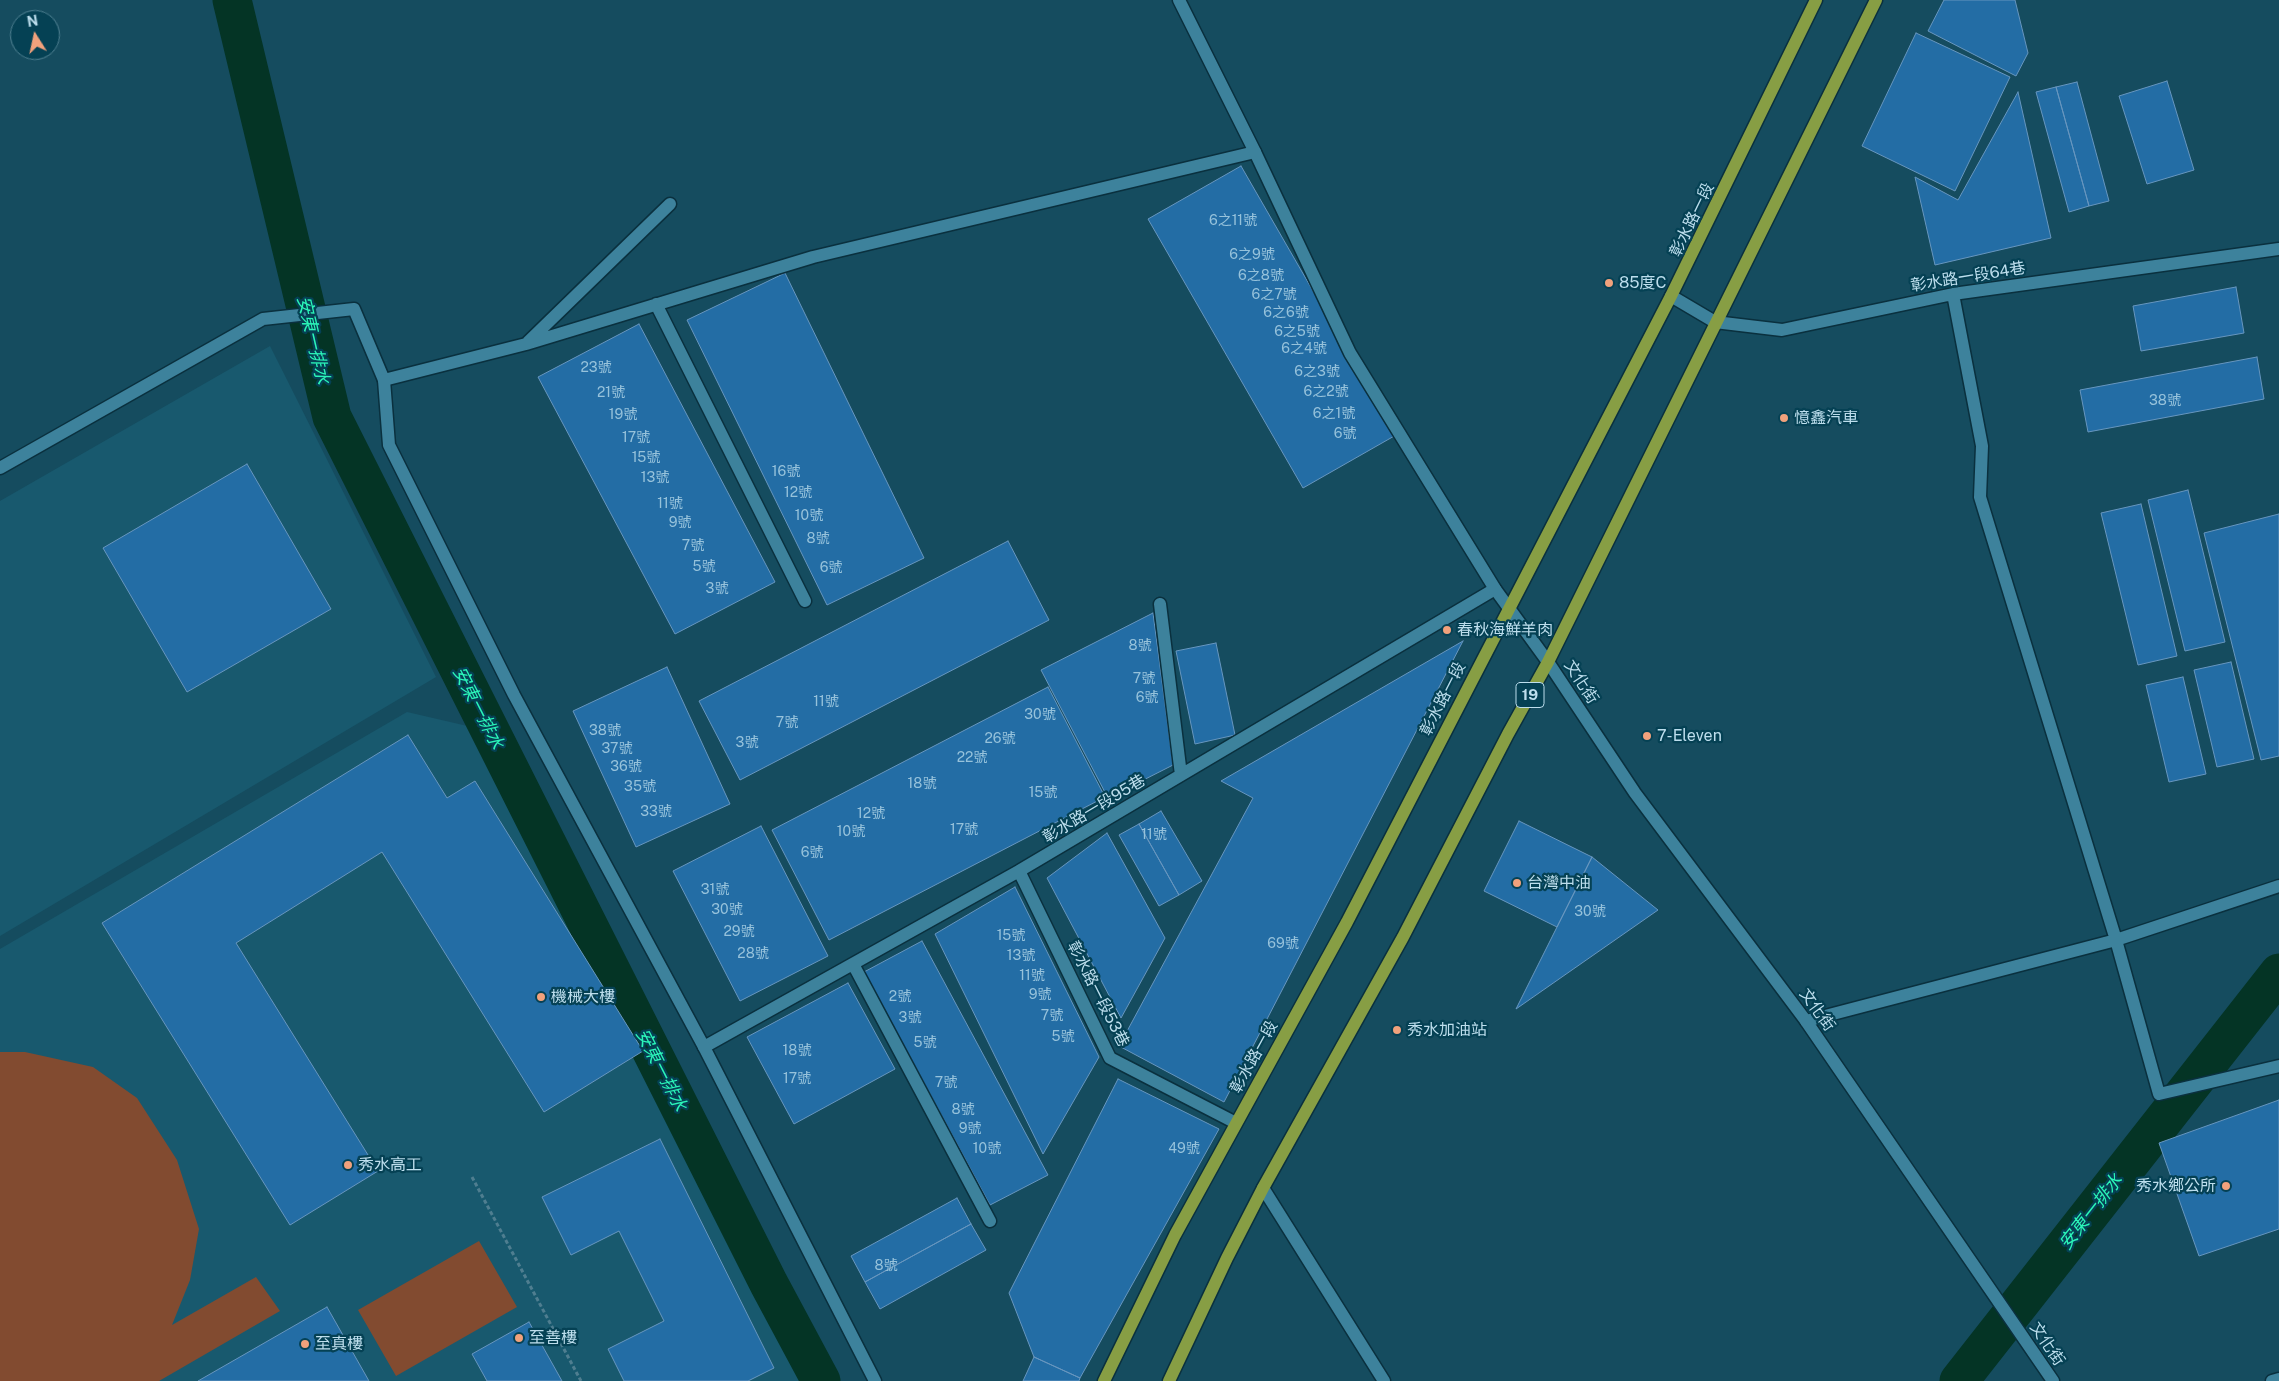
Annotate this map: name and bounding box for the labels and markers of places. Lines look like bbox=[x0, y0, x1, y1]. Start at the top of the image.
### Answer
place label: 85度C bbox=[1619, 273, 1667, 293]
marker: 85度C bbox=[1603, 277, 1615, 289]
place label: 憶鑫汽車 bbox=[1794, 408, 1858, 428]
marker: 憶鑫汽車 bbox=[1778, 412, 1790, 424]
place label: 春秋海鮮羊肉 bbox=[1457, 620, 1553, 640]
marker: 春秋海鮮羊肉 bbox=[1441, 624, 1453, 636]
place label: 7-Eleven bbox=[1657, 726, 1722, 746]
marker: 7-Eleven bbox=[1641, 730, 1653, 742]
place label: 台灣中油 bbox=[1527, 873, 1591, 893]
marker: 台灣中油 bbox=[1511, 877, 1523, 889]
place label: 機械大樓 bbox=[551, 987, 615, 1007]
marker: 機械大樓 bbox=[535, 991, 547, 1003]
place label: 秀水加油站 bbox=[1407, 1020, 1487, 1040]
marker: 秀水加油站 bbox=[1391, 1024, 1403, 1036]
place label: 秀水高工 bbox=[358, 1155, 422, 1175]
marker: 秀水高工 bbox=[342, 1159, 354, 1171]
place label: 秀水鄉公所 bbox=[2136, 1176, 2216, 1196]
marker: 秀水鄉公所 bbox=[2220, 1180, 2232, 1192]
place label: 至善樓 bbox=[529, 1328, 577, 1348]
marker: 至善樓 bbox=[513, 1332, 525, 1344]
place label: 至真樓 bbox=[315, 1334, 363, 1354]
marker: 至真樓 bbox=[299, 1338, 311, 1350]

